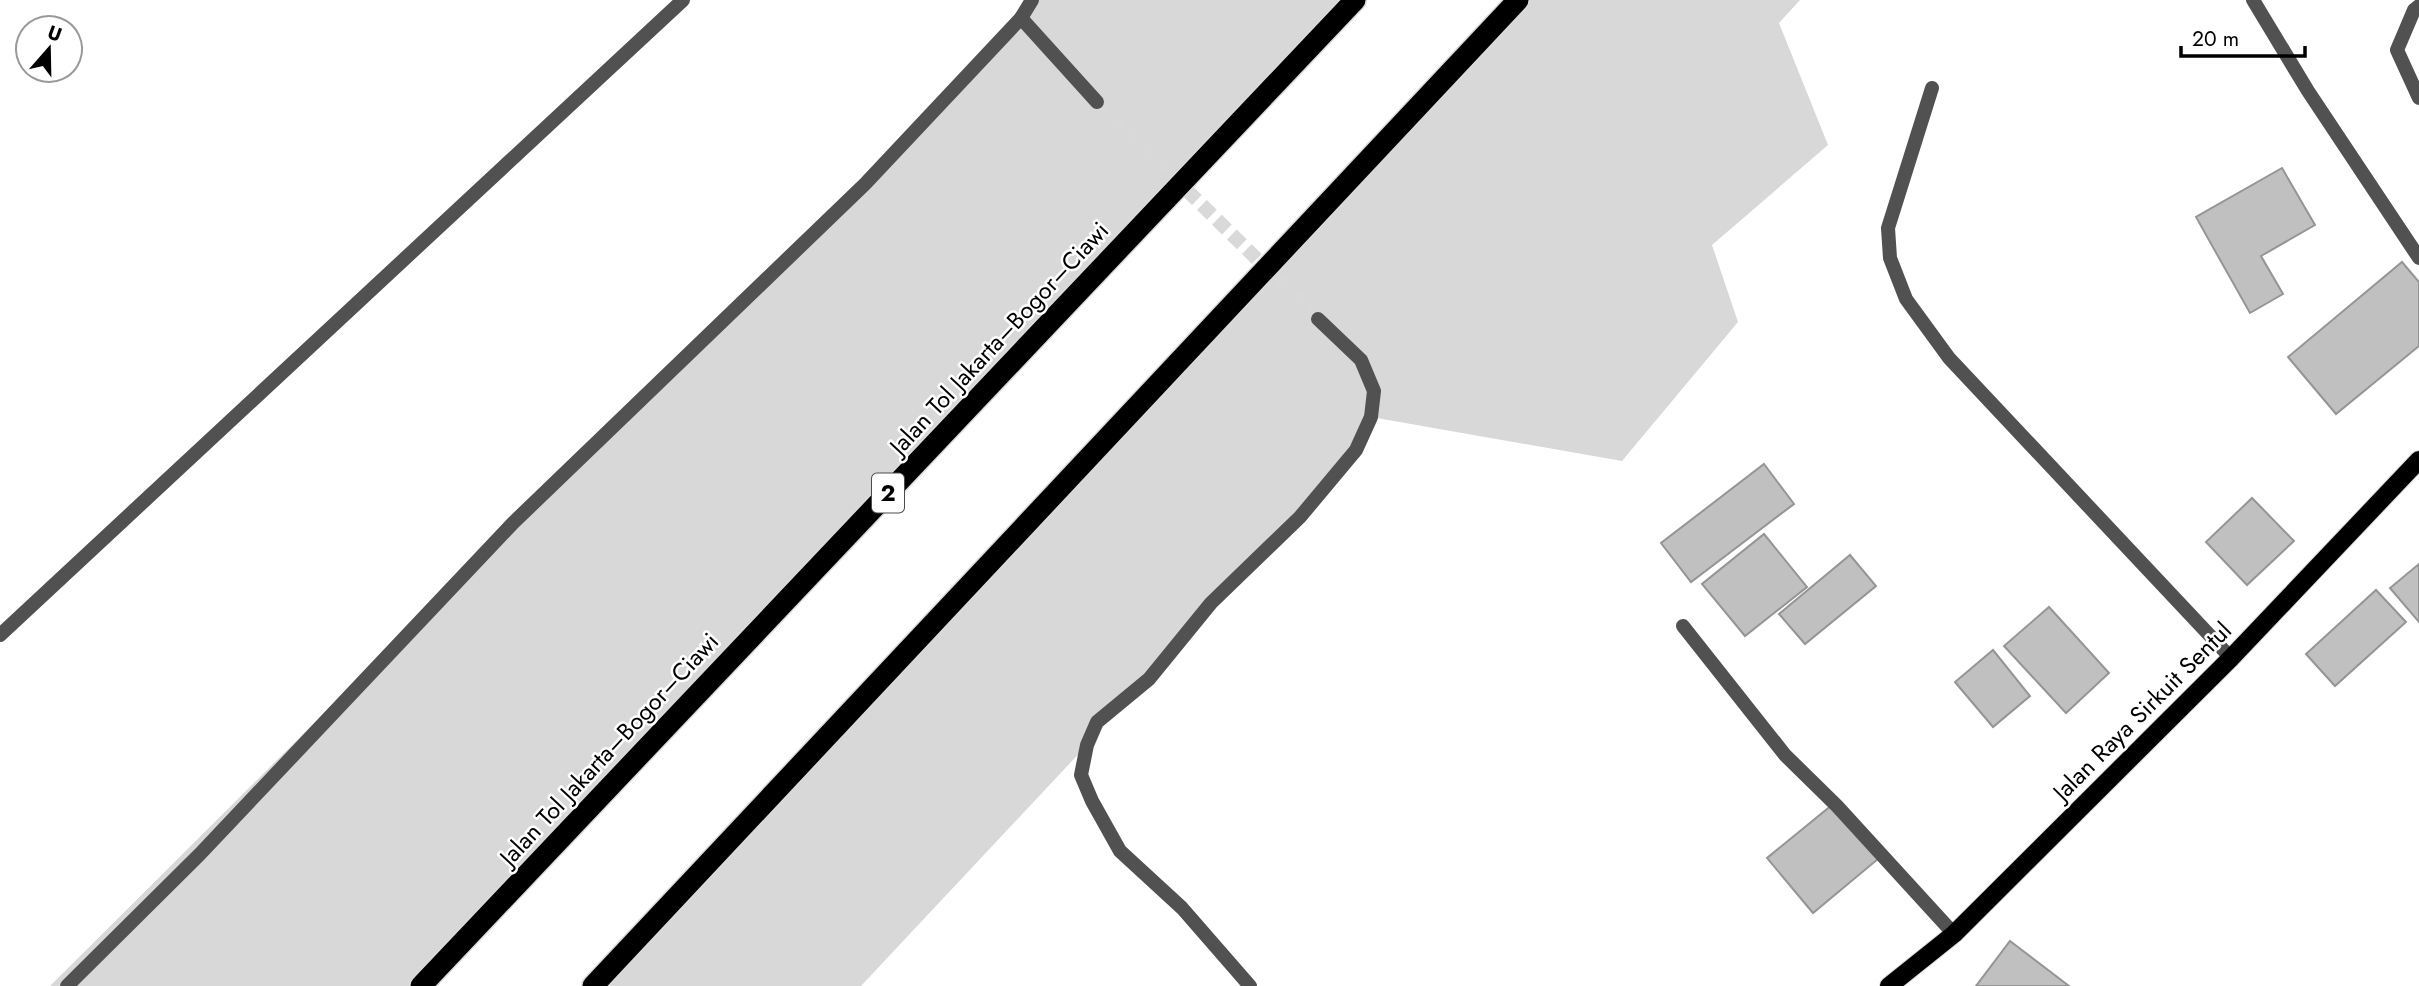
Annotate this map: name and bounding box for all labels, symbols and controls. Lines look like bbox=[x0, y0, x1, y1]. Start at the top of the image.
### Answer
north arrow bbox=[14, 14, 84, 84]
scale bar bbox=[2181, 14, 2305, 58]
text: U bbox=[44, 19, 66, 48]
text: 20 m bbox=[2192, 24, 2239, 54]
street label: Jalan Tol Jakarta–Bogor–Ciawi bbox=[879, 214, 1117, 465]
road number: 2 bbox=[872, 474, 904, 512]
street label: Jalan Raya Sirkuit Sentul bbox=[2043, 614, 2239, 810]
street label: Jalan Tol Jakarta–Bogor–Ciawi bbox=[489, 625, 727, 876]

